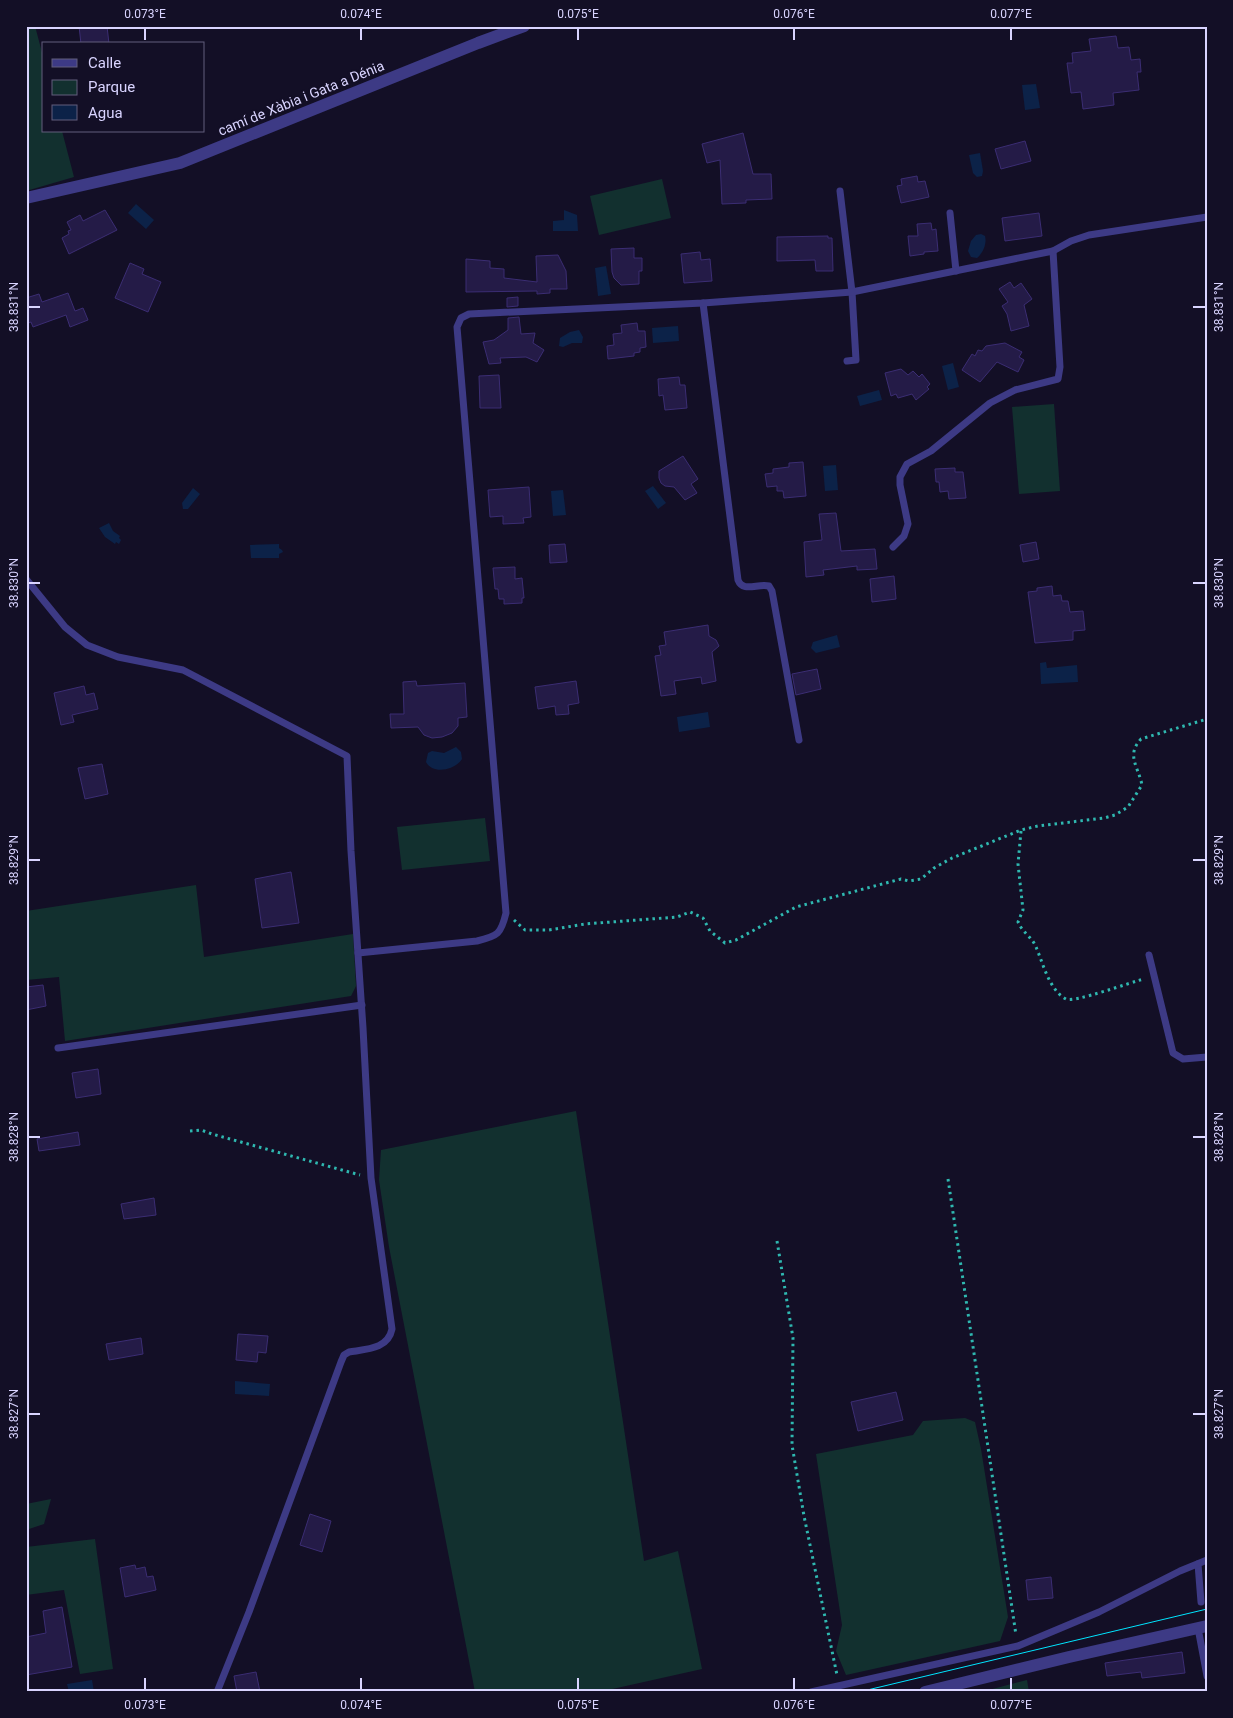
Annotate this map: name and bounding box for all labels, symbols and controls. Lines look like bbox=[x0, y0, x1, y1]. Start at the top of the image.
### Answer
text: 0.073°E bbox=[124, 7, 166, 21]
text: 0.074°E bbox=[340, 7, 382, 21]
text: 0.075°E bbox=[557, 7, 599, 21]
text: 0.076°E bbox=[773, 7, 815, 21]
text: 0.077°E bbox=[990, 7, 1032, 21]
legend bbox=[42, 42, 205, 132]
text: Calle bbox=[88, 54, 121, 72]
street label: camí de Xàbia i Gata a Dénia bbox=[216, 57, 386, 139]
text: Parque bbox=[88, 78, 135, 96]
text: Agua bbox=[88, 104, 123, 122]
text: 38.831°N bbox=[7, 282, 21, 332]
text: 38.831°N bbox=[1212, 282, 1226, 332]
text: 38.830°N bbox=[7, 558, 21, 608]
text: 38.830°N bbox=[1212, 558, 1226, 608]
text: 38.829°N bbox=[7, 835, 21, 885]
text: 38.829°N bbox=[1212, 835, 1226, 885]
text: 38.828°N bbox=[7, 1112, 21, 1162]
text: 38.828°N bbox=[1212, 1112, 1226, 1162]
text: 38.827°N bbox=[7, 1389, 21, 1439]
text: 38.827°N bbox=[1212, 1389, 1226, 1439]
text: 0.073°E bbox=[124, 1698, 166, 1712]
text: 0.074°E bbox=[340, 1698, 382, 1712]
text: 0.075°E bbox=[557, 1698, 599, 1712]
text: 0.076°E bbox=[773, 1698, 815, 1712]
text: 0.077°E bbox=[990, 1698, 1032, 1712]

